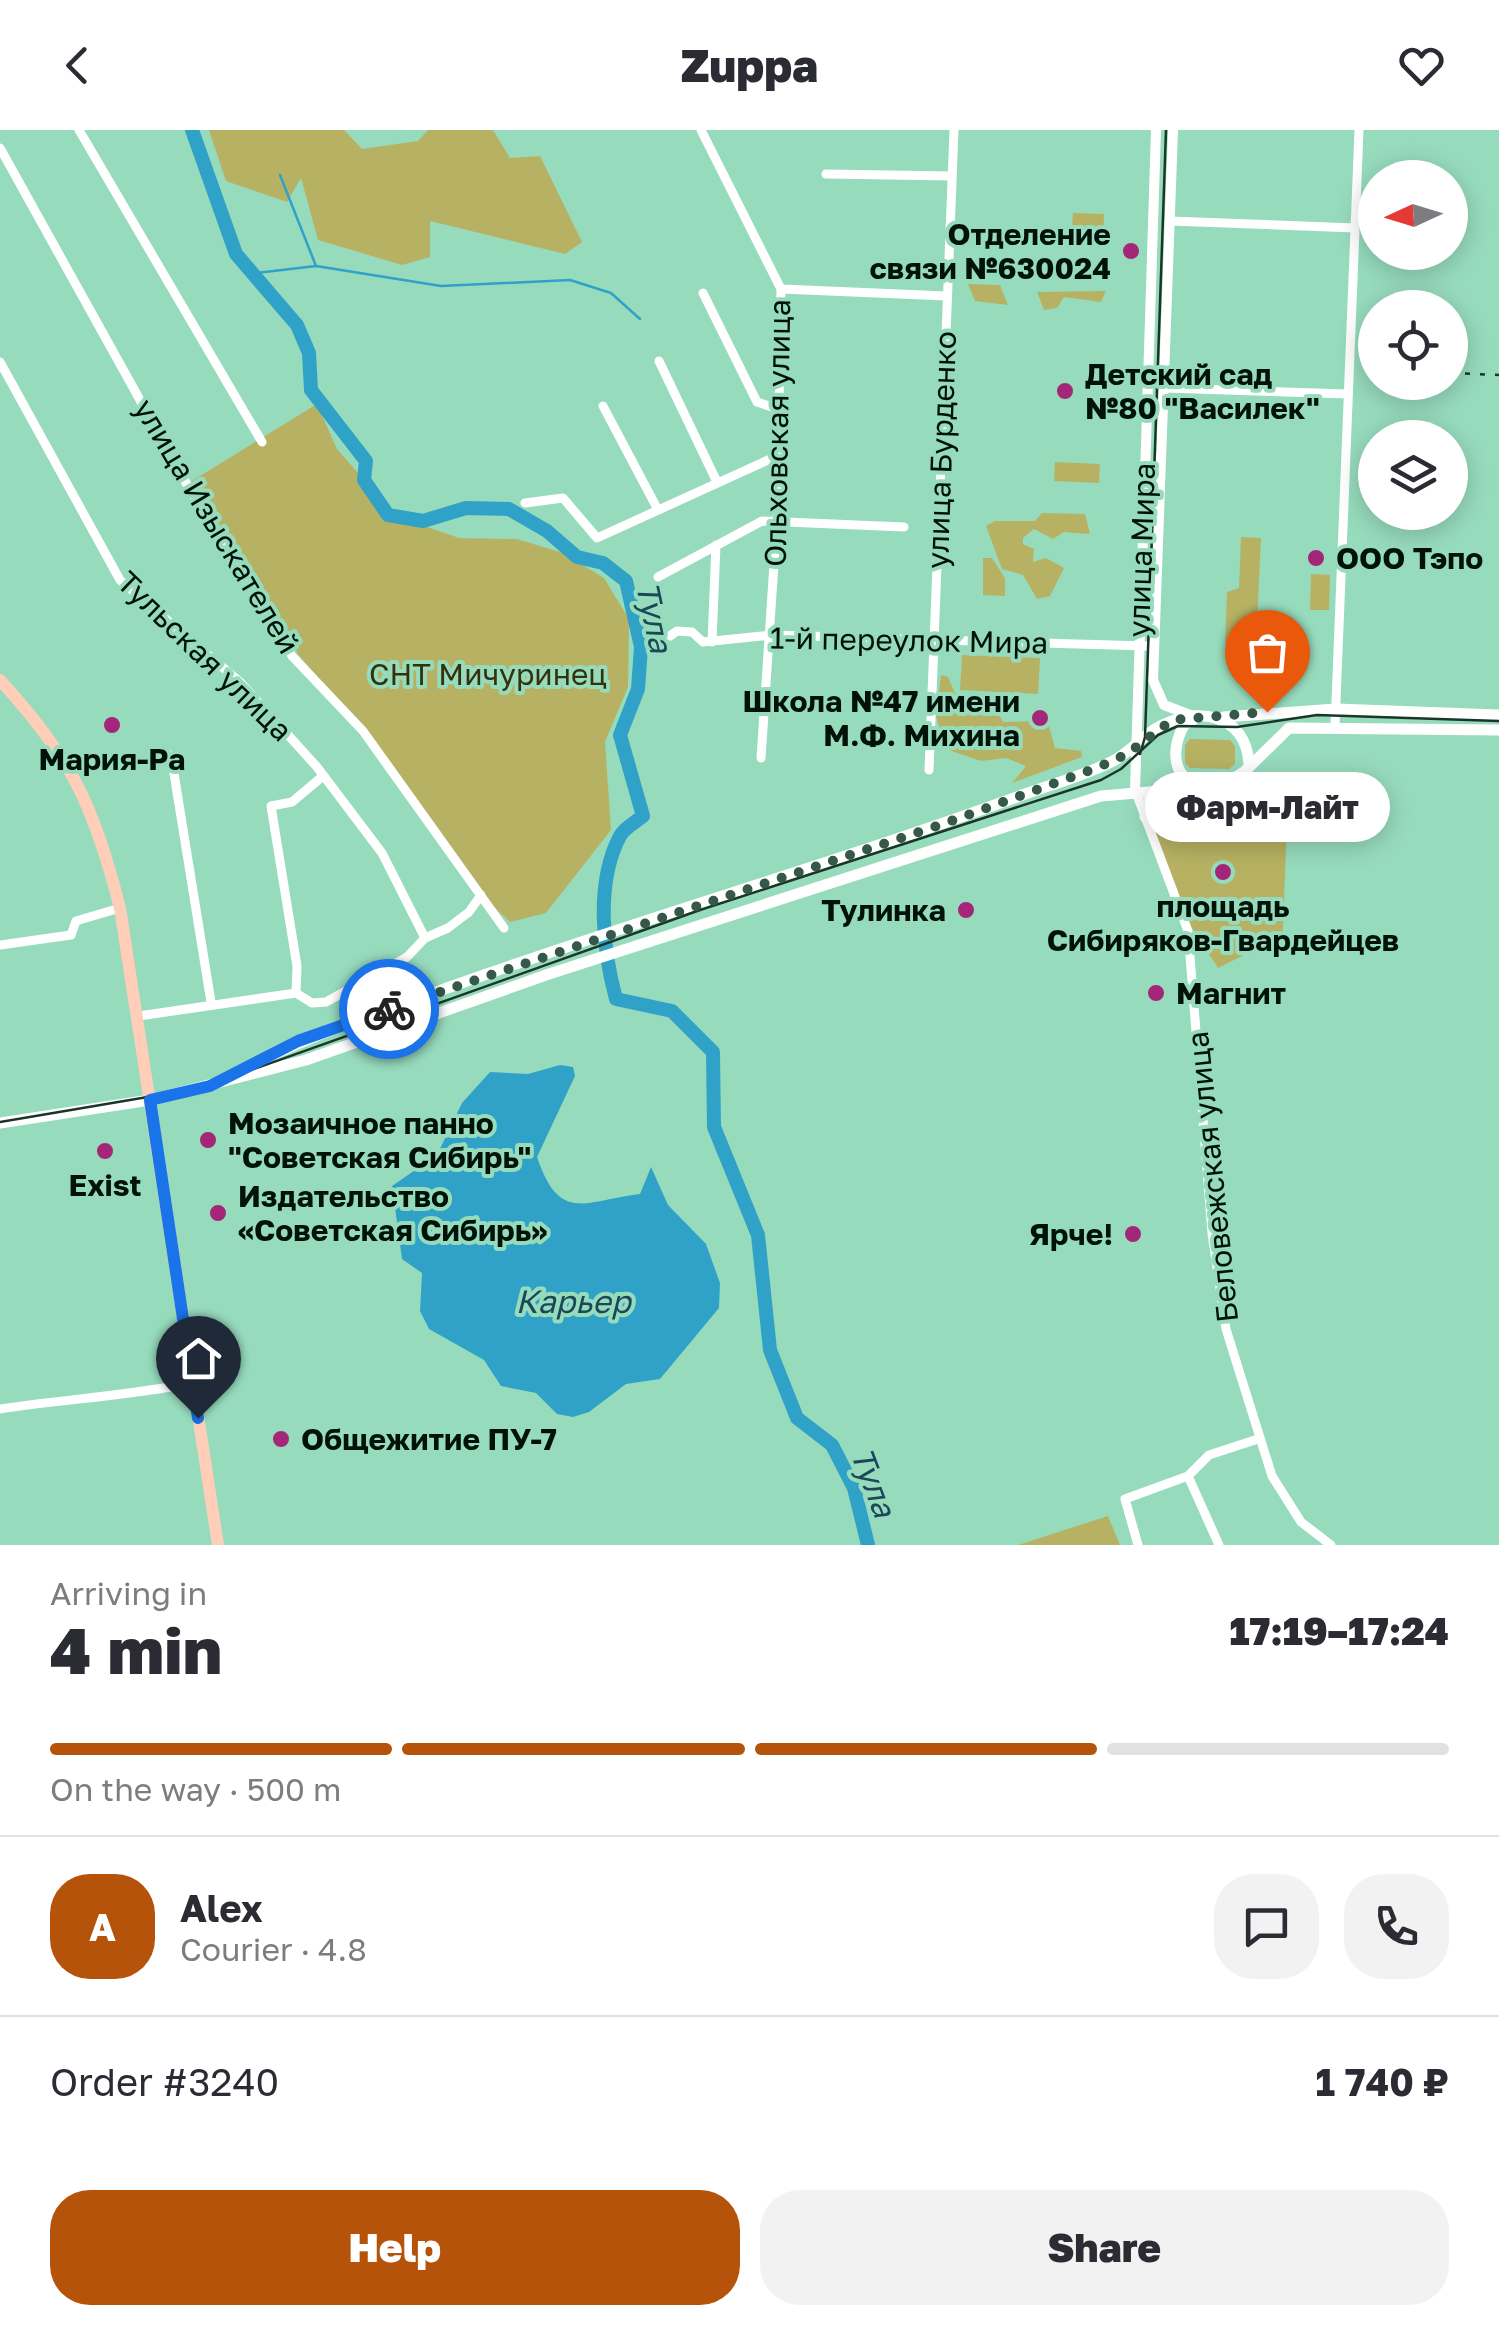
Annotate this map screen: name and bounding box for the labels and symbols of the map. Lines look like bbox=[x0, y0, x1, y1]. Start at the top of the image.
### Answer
north arrow bbox=[1358, 160, 1468, 270]
place label: Отделение связи №630024 bbox=[870, 216, 1111, 286]
marker: Отделение связи №630024 bbox=[1120, 240, 1142, 262]
street label: Ольховская улица bbox=[757, 299, 797, 567]
street label: улица Бурденко bbox=[919, 330, 963, 570]
place label: Детский сад №80 "Василек" bbox=[1085, 356, 1320, 426]
marker: Детский сад №80 "Василек" bbox=[1054, 380, 1076, 402]
street label: улица Изыскателей bbox=[127, 392, 307, 660]
street label: улица Мира bbox=[1120, 462, 1162, 638]
place label: ООО Тэпо bbox=[1336, 540, 1483, 576]
marker: ООО Тэпо bbox=[1305, 547, 1327, 569]
street label: Тульская улица bbox=[110, 564, 300, 748]
water label: Тула bbox=[629, 578, 681, 658]
pin bbox=[1225, 610, 1310, 713]
street label: 1-й переулок Мира bbox=[770, 620, 1048, 660]
park label: СНТ Мичуринец bbox=[369, 656, 607, 692]
place label: Школа №47 имени М.Ф. Михина bbox=[743, 683, 1020, 753]
marker: Школа №47 имени М.Ф. Михина bbox=[1029, 707, 1051, 729]
marker: Мария-Ра bbox=[101, 714, 123, 736]
place label: Мария-Ра bbox=[39, 741, 185, 777]
callout: Фарм-Лайт bbox=[1144, 772, 1390, 842]
marker: площадь Сибиряков-Гвардейцев bbox=[1212, 861, 1234, 883]
place label: площадь Сибиряков-Гвардейцев bbox=[1047, 888, 1399, 958]
place label: Тулинка bbox=[821, 892, 946, 928]
marker: Тулинка bbox=[955, 899, 977, 921]
courier bbox=[339, 959, 439, 1059]
place label: Магнит bbox=[1176, 975, 1286, 1011]
marker: Магнит bbox=[1145, 982, 1167, 1004]
street label: Беловежская улица bbox=[1179, 1030, 1245, 1324]
place label: Мозаичное панно "Советская Сибирь" bbox=[228, 1105, 531, 1175]
marker: Мозаичное панно "Советская Сибирь" bbox=[197, 1129, 219, 1151]
marker: Exist bbox=[94, 1140, 116, 1162]
place label: Exist bbox=[69, 1167, 142, 1203]
place label: Издательство «Советская Сибирь» bbox=[238, 1178, 547, 1248]
marker: Издательство «Советская Сибирь» bbox=[207, 1202, 229, 1224]
place label: Ярче! bbox=[1029, 1216, 1113, 1252]
marker: Ярче! bbox=[1122, 1223, 1144, 1245]
water label: Карьер bbox=[515, 1282, 633, 1320]
pin bbox=[156, 1316, 241, 1419]
place label: Общежитие ПУ-7 bbox=[301, 1421, 557, 1457]
marker: Общежитие ПУ-7 bbox=[270, 1428, 292, 1450]
water label: Тула bbox=[843, 1442, 905, 1524]

